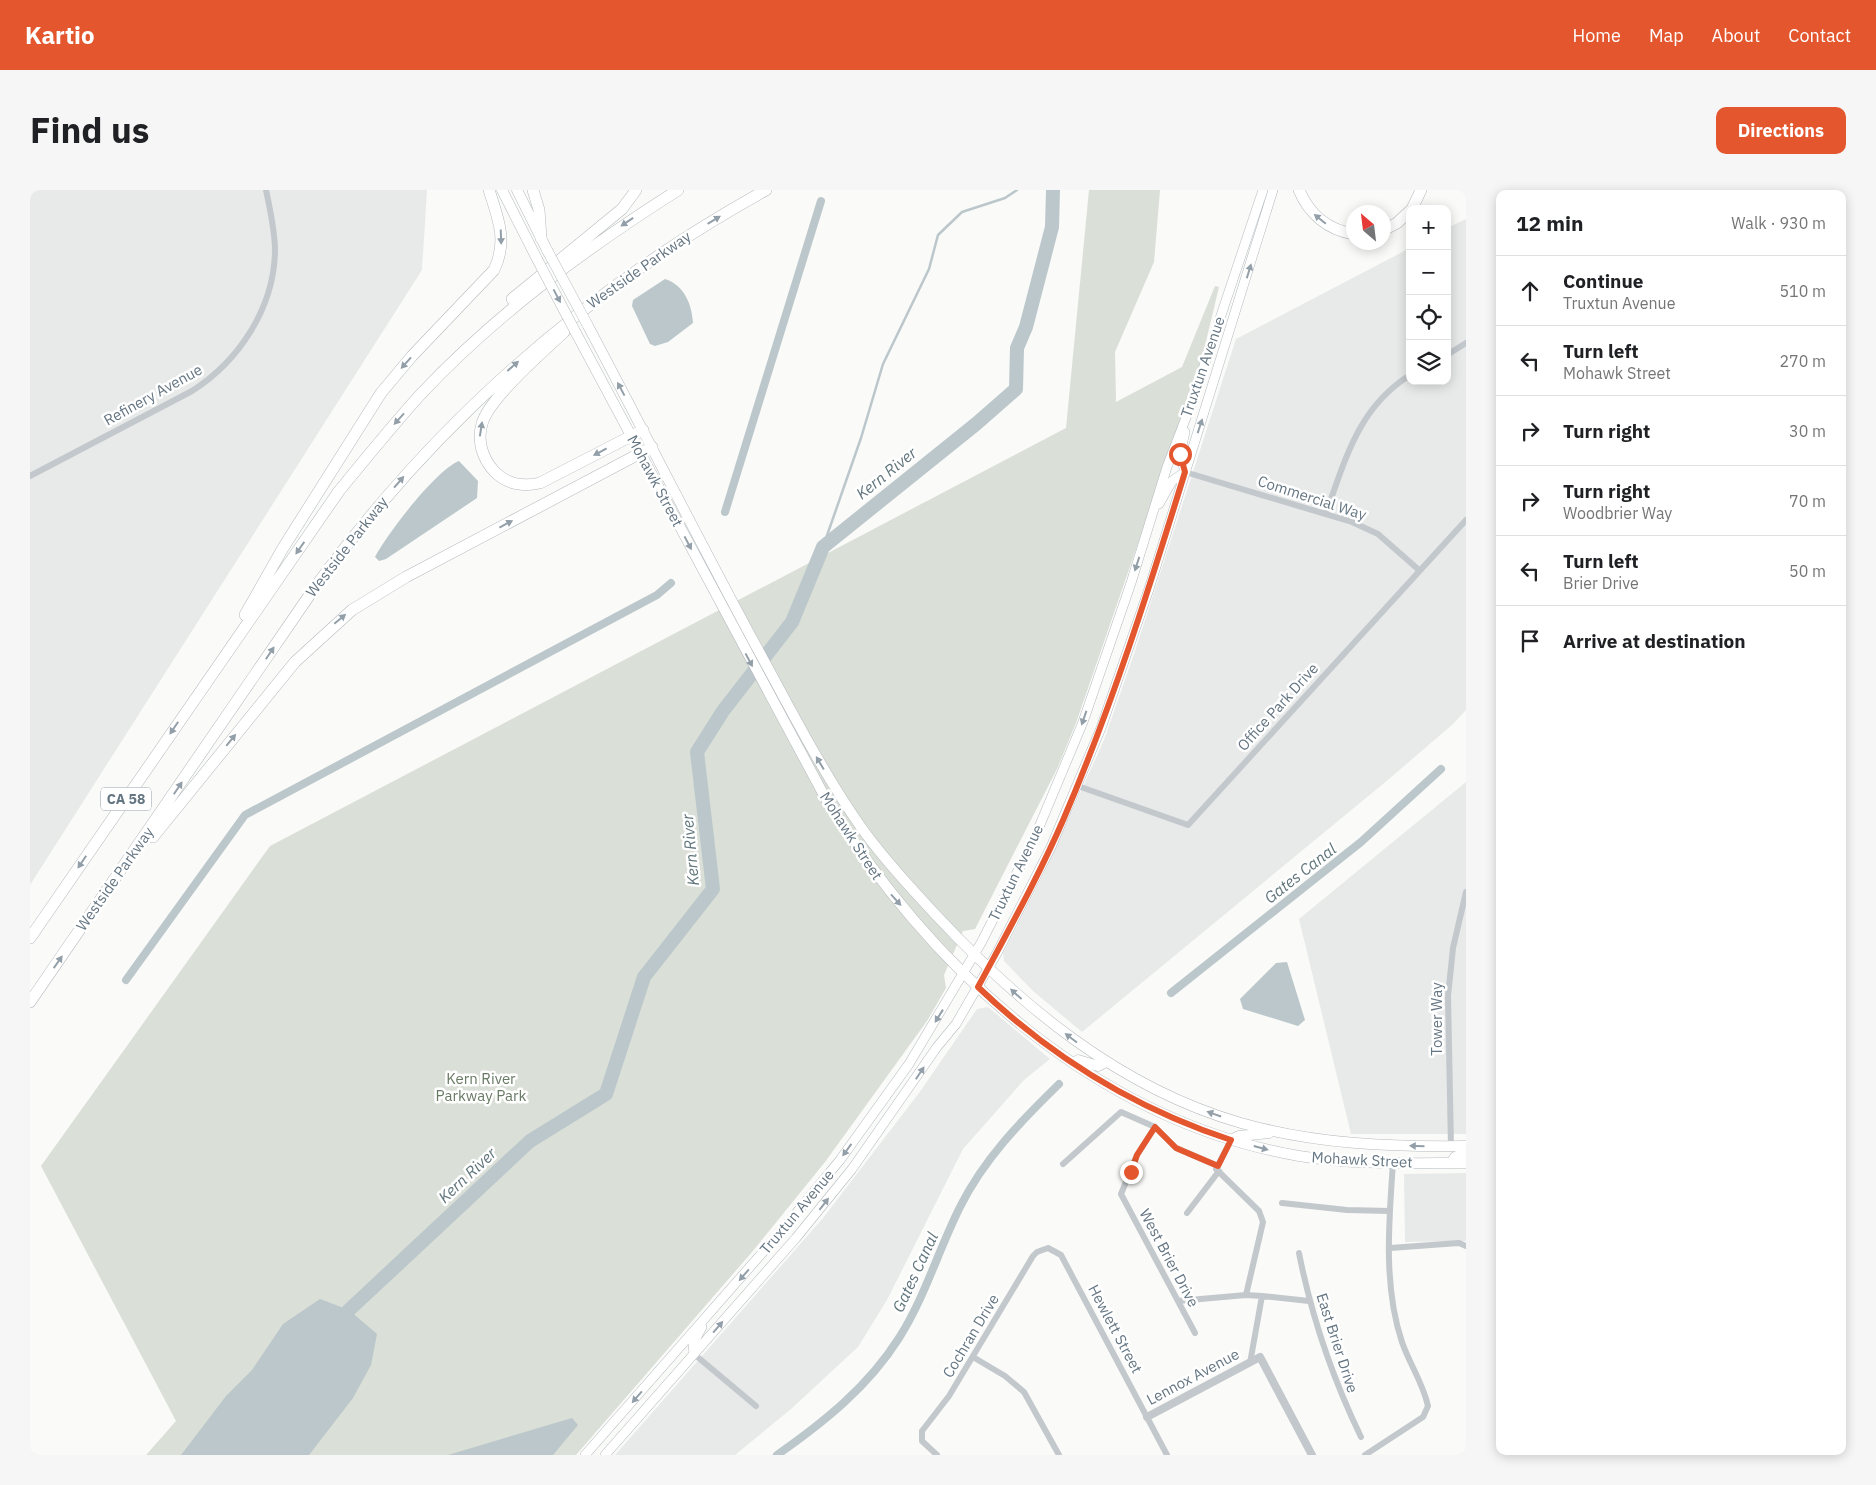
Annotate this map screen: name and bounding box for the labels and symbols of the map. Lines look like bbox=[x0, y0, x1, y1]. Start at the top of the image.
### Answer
north arrow bbox=[1346, 205, 1391, 250]
one-way arrow bbox=[1314, 214, 1327, 225]
one-way arrow bbox=[707, 215, 720, 224]
one-way arrow bbox=[621, 217, 634, 227]
street label: Westside Parkway bbox=[583, 226, 695, 313]
one-way arrow bbox=[497, 229, 505, 245]
one-way arrow bbox=[1245, 263, 1253, 278]
one-way arrow bbox=[552, 289, 561, 303]
street label: Truxtun Avenue bbox=[1176, 314, 1229, 420]
one-way arrow bbox=[400, 356, 412, 368]
street label: Refinery Avenue bbox=[100, 360, 205, 429]
one-way arrow bbox=[507, 361, 520, 372]
one-way arrow bbox=[617, 382, 625, 396]
one-way arrow bbox=[393, 413, 405, 425]
one-way arrow bbox=[1196, 418, 1204, 433]
one-way arrow bbox=[478, 421, 486, 437]
street label: Mohawk Street bbox=[623, 432, 688, 530]
water label: Kern River bbox=[852, 442, 921, 503]
route start bbox=[1169, 443, 1192, 466]
one-way arrow bbox=[593, 448, 606, 457]
street label: Commercial Way bbox=[1255, 471, 1369, 524]
one-way arrow bbox=[393, 476, 405, 488]
street label: Westside Parkway bbox=[301, 492, 392, 601]
one-way arrow bbox=[499, 520, 513, 528]
one-way arrow bbox=[684, 536, 692, 550]
one-way arrow bbox=[295, 541, 305, 554]
one-way arrow bbox=[1133, 557, 1140, 572]
one-way arrow bbox=[333, 614, 346, 625]
one-way arrow bbox=[265, 647, 275, 660]
one-way arrow bbox=[745, 653, 754, 667]
street label: Office Park Drive bbox=[1233, 659, 1322, 755]
one-way arrow bbox=[1080, 711, 1088, 726]
one-way arrow bbox=[169, 722, 179, 735]
one-way arrow bbox=[226, 734, 237, 747]
one-way arrow bbox=[815, 756, 824, 769]
one-way arrow bbox=[173, 781, 183, 794]
road number: CA 58 bbox=[101, 788, 151, 810]
street label: Mohawk Street bbox=[816, 788, 887, 883]
water label: Kern River bbox=[677, 812, 703, 887]
street label: Truxtun Avenue bbox=[984, 821, 1047, 924]
street label: Westside Parkway bbox=[72, 823, 158, 934]
water label: Gates Canal bbox=[1260, 838, 1341, 907]
one-way arrow bbox=[77, 856, 87, 869]
one-way arrow bbox=[890, 893, 902, 905]
one-way arrow bbox=[53, 956, 63, 969]
street label: Tower Way bbox=[1427, 982, 1446, 1056]
one-way arrow bbox=[1011, 988, 1023, 1000]
one-way arrow bbox=[935, 1009, 944, 1022]
one-way arrow bbox=[1065, 1032, 1078, 1043]
one-way arrow bbox=[916, 1066, 925, 1079]
park label: Kern River Parkway Park bbox=[435, 1069, 527, 1105]
one-way arrow bbox=[1206, 1110, 1221, 1117]
water label: Kern River bbox=[434, 1142, 501, 1207]
one-way arrow bbox=[1409, 1142, 1425, 1150]
one-way arrow bbox=[842, 1143, 853, 1156]
one-way arrow bbox=[1253, 1144, 1268, 1152]
street label: Mohawk Street bbox=[1311, 1147, 1413, 1172]
route end bbox=[1120, 1161, 1143, 1184]
street label: Truxtun Avenue bbox=[755, 1165, 838, 1258]
one-way arrow bbox=[819, 1197, 830, 1210]
street label: West Brier Drive bbox=[1136, 1205, 1203, 1310]
water label: Gates Canal bbox=[888, 1228, 943, 1315]
one-way arrow bbox=[738, 1268, 749, 1281]
street label: Hewlett Street bbox=[1084, 1281, 1147, 1376]
street label: East Brier Drive bbox=[1312, 1290, 1363, 1395]
street label: Cochran Drive bbox=[938, 1291, 1003, 1381]
one-way arrow bbox=[712, 1321, 724, 1333]
street label: Lennox Avenue bbox=[1143, 1344, 1242, 1409]
one-way arrow bbox=[631, 1390, 642, 1403]

